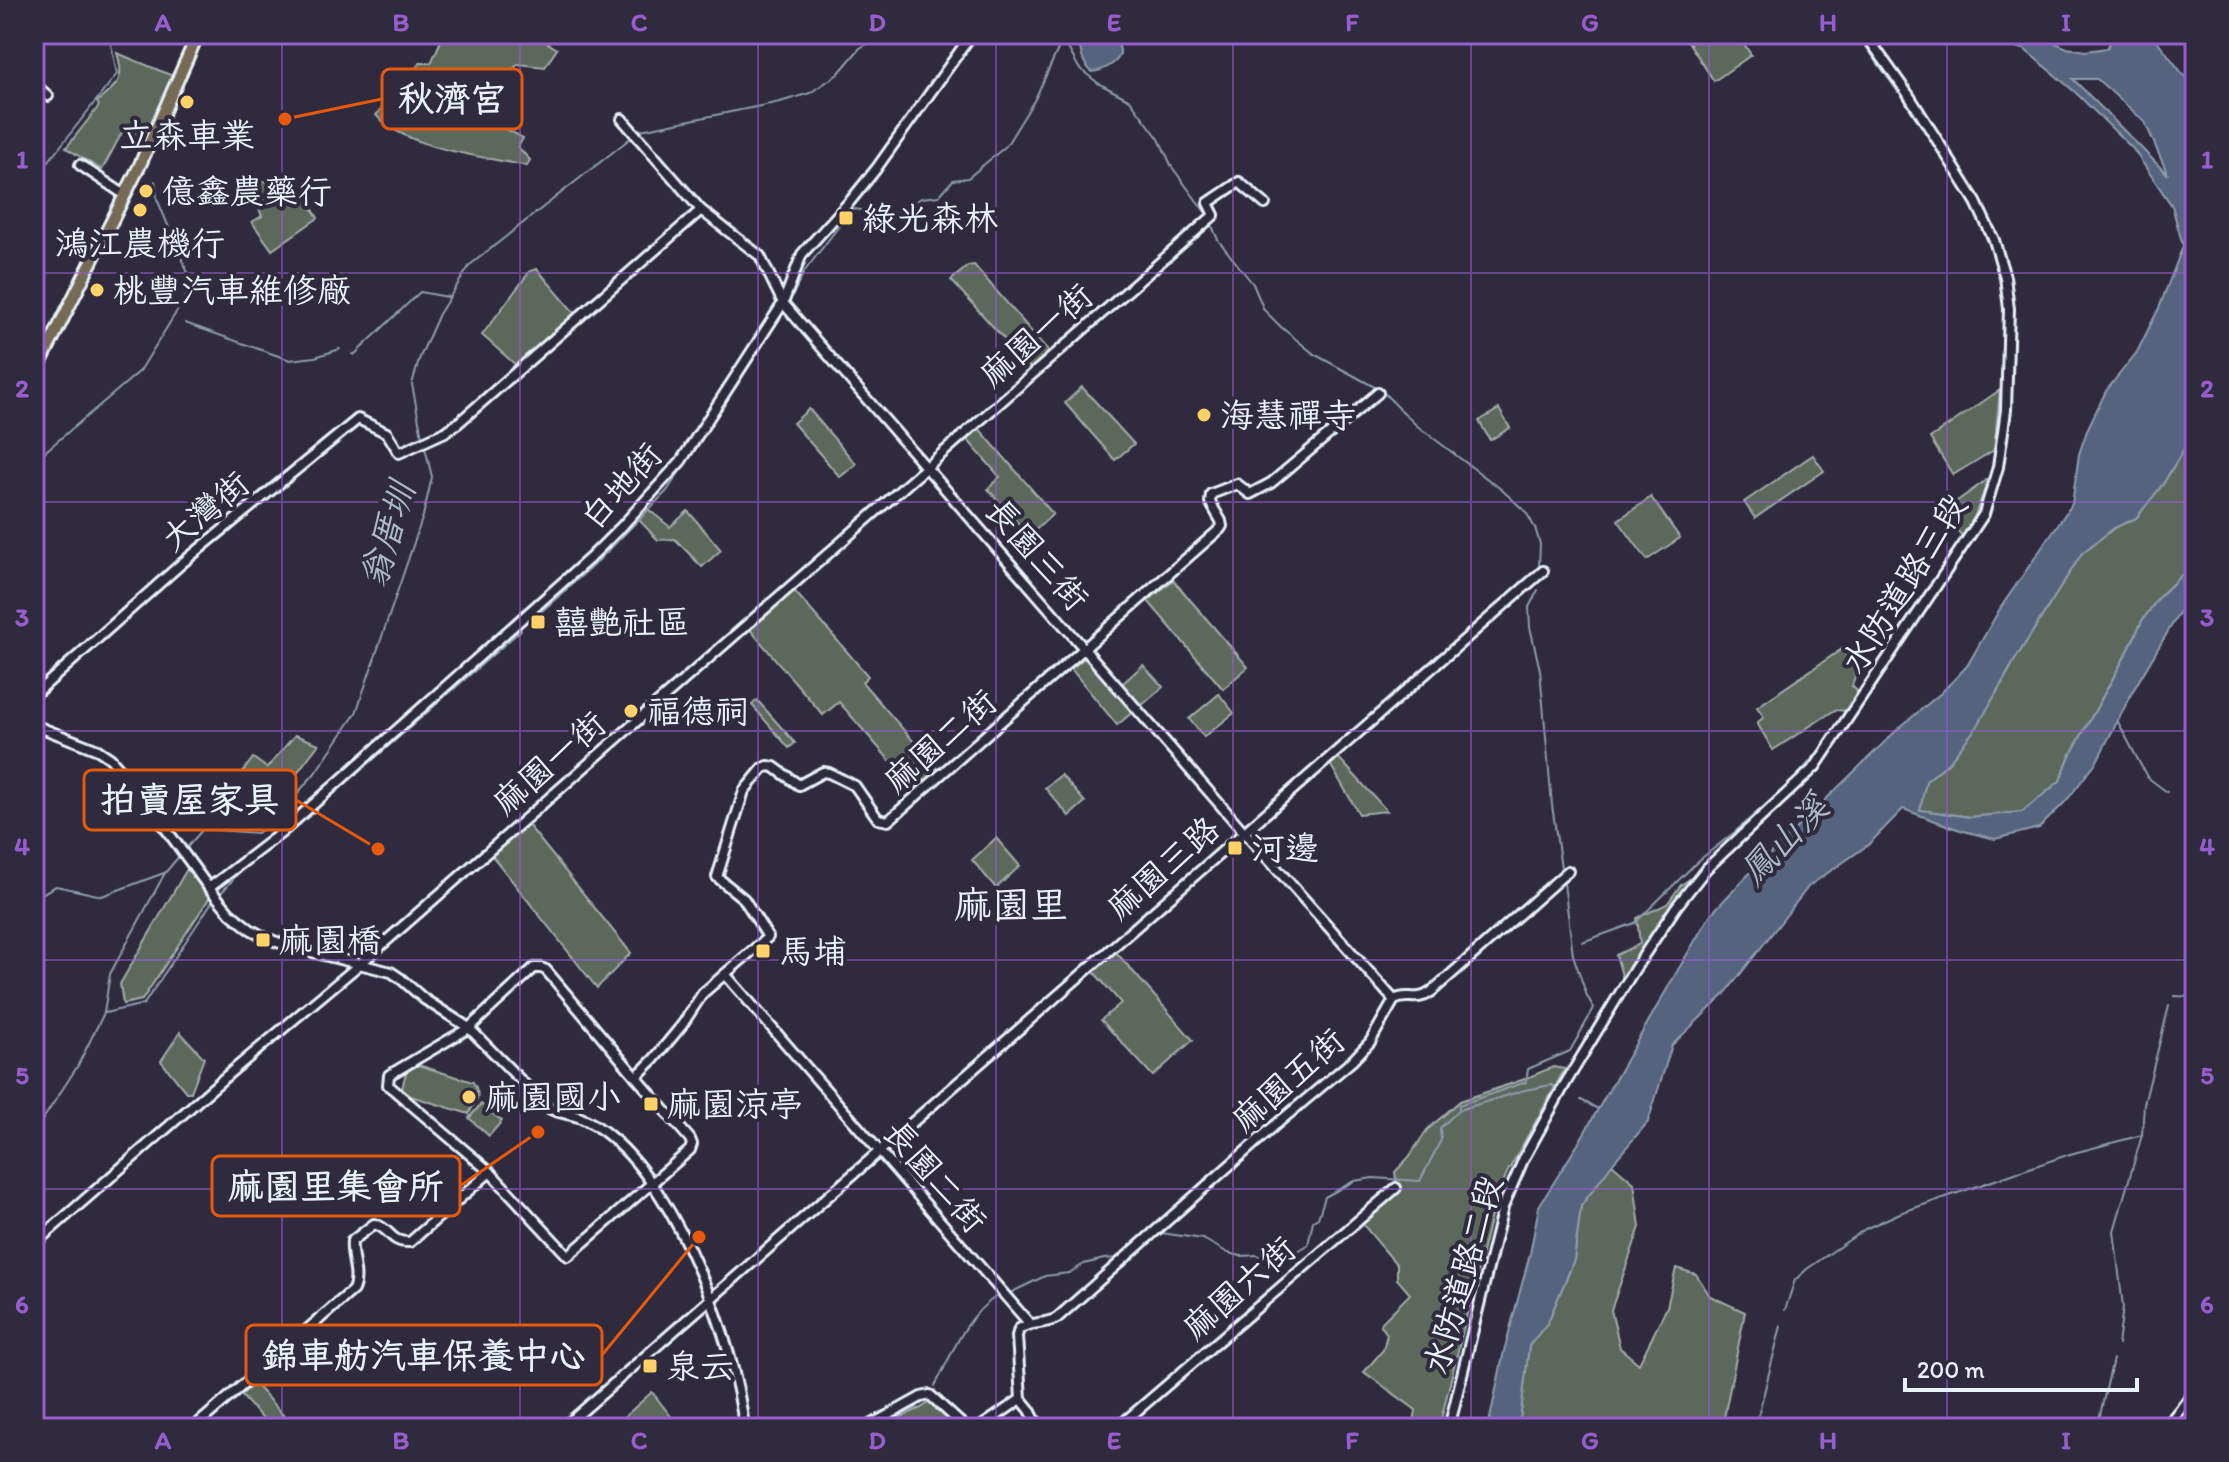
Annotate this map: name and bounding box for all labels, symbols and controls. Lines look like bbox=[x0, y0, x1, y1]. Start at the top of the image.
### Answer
text: A bbox=[154, 6, 172, 38]
text: B bbox=[393, 6, 410, 38]
text: C bbox=[631, 6, 648, 38]
text: D bbox=[868, 6, 886, 38]
text: E bbox=[1107, 6, 1121, 38]
text: F bbox=[1345, 6, 1359, 38]
text: G bbox=[1581, 6, 1599, 38]
text: H bbox=[1819, 6, 1837, 38]
text: I bbox=[2061, 6, 2071, 38]
callout: 秋濟宮 bbox=[382, 69, 522, 129]
text: 秋濟宮 bbox=[398, 77, 506, 120]
marker: 立森車業 bbox=[178, 93, 196, 111]
place label: 立森車業 bbox=[119, 115, 255, 156]
text: 1 bbox=[16, 143, 28, 175]
text: 1 bbox=[2201, 143, 2213, 175]
place label: 億鑫農藥行 bbox=[162, 171, 332, 212]
marker: 億鑫農藥行 bbox=[137, 182, 155, 200]
place label: 綠光森林 bbox=[862, 198, 998, 239]
marker: 鴻江農機行 bbox=[131, 201, 149, 219]
marker: 綠光森林 bbox=[837, 209, 855, 227]
place label: 鴻江農機行 bbox=[55, 223, 225, 264]
place label: 桃豐汽車維修廠 bbox=[113, 270, 351, 311]
street label: 麻園一街 bbox=[971, 275, 1101, 395]
marker: 桃豐汽車維修廠 bbox=[88, 281, 106, 299]
text: 2 bbox=[15, 372, 29, 404]
text: 2 bbox=[2200, 372, 2214, 404]
place label: 海慧禪寺 bbox=[1220, 395, 1356, 436]
marker: 海慧禪寺 bbox=[1195, 406, 1213, 424]
street label: 白地街 bbox=[572, 434, 670, 538]
street label: 大灣街 bbox=[153, 463, 257, 559]
water label: 翁厝圳 bbox=[351, 473, 425, 593]
street label: 水防道路三段 bbox=[1833, 487, 1975, 681]
street label: 長園三街 bbox=[977, 489, 1097, 619]
text: 3 bbox=[15, 601, 29, 633]
text: 3 bbox=[2200, 601, 2214, 633]
place label: 囍艷社區 bbox=[554, 602, 690, 643]
marker: 囍艷社區 bbox=[529, 613, 547, 631]
street label: 麻園二街 bbox=[875, 681, 1005, 801]
place label: 福德祠 bbox=[647, 691, 749, 732]
marker: 福德祠 bbox=[622, 702, 640, 720]
street label: 麻園一街 bbox=[484, 703, 614, 823]
callout: 拍賣屋家具 bbox=[84, 770, 296, 830]
text: 拍賣屋家具 bbox=[100, 778, 280, 821]
water label: 鳳山溪 bbox=[1730, 784, 1838, 894]
street label: 麻園三路 bbox=[1098, 808, 1228, 928]
place label: 河邊 bbox=[1251, 828, 1319, 869]
text: 4 bbox=[14, 830, 30, 862]
text: 4 bbox=[2199, 830, 2215, 862]
marker: 河邊 bbox=[1226, 839, 1244, 857]
district label: 麻園里 bbox=[954, 882, 1068, 928]
place label: 麻園橋 bbox=[279, 920, 381, 961]
marker: 麻園橋 bbox=[254, 931, 272, 949]
place label: 馬埔 bbox=[779, 931, 847, 972]
marker: 馬埔 bbox=[754, 942, 772, 960]
street label: 麻園五街 bbox=[1223, 1020, 1353, 1140]
text: 5 bbox=[15, 1059, 29, 1091]
text: 5 bbox=[2200, 1059, 2214, 1091]
place label: 麻園國小 bbox=[485, 1077, 621, 1118]
place label: 麻園涼亭 bbox=[667, 1084, 803, 1125]
marker: 麻園國小 bbox=[460, 1088, 478, 1106]
marker: 麻園涼亭 bbox=[642, 1095, 660, 1113]
street label: 長園二街 bbox=[875, 1111, 995, 1241]
callout: 麻園里集會所 bbox=[212, 1156, 460, 1216]
text: 麻園里集會所 bbox=[228, 1165, 444, 1208]
street label: 水防道路二段 bbox=[1415, 1171, 1511, 1379]
street label: 麻園六街 bbox=[1174, 1228, 1304, 1348]
text: 6 bbox=[15, 1288, 29, 1320]
text: 6 bbox=[2200, 1288, 2214, 1320]
callout: 錦車舫汽車保養中心 bbox=[246, 1325, 602, 1385]
text: 錦車舫汽車保養中心 bbox=[262, 1334, 586, 1377]
scale bar bbox=[1905, 1342, 2137, 1392]
place label: 泉云 bbox=[666, 1346, 734, 1387]
text: 200 m bbox=[1917, 1355, 1985, 1384]
marker: 泉云 bbox=[641, 1357, 659, 1375]
text: A bbox=[154, 1424, 172, 1456]
text: B bbox=[393, 1424, 410, 1456]
text: C bbox=[631, 1424, 648, 1456]
text: D bbox=[868, 1424, 886, 1456]
text: E bbox=[1107, 1424, 1121, 1456]
text: F bbox=[1345, 1424, 1359, 1456]
text: G bbox=[1581, 1424, 1599, 1456]
text: H bbox=[1819, 1424, 1837, 1456]
text: I bbox=[2061, 1424, 2071, 1456]

